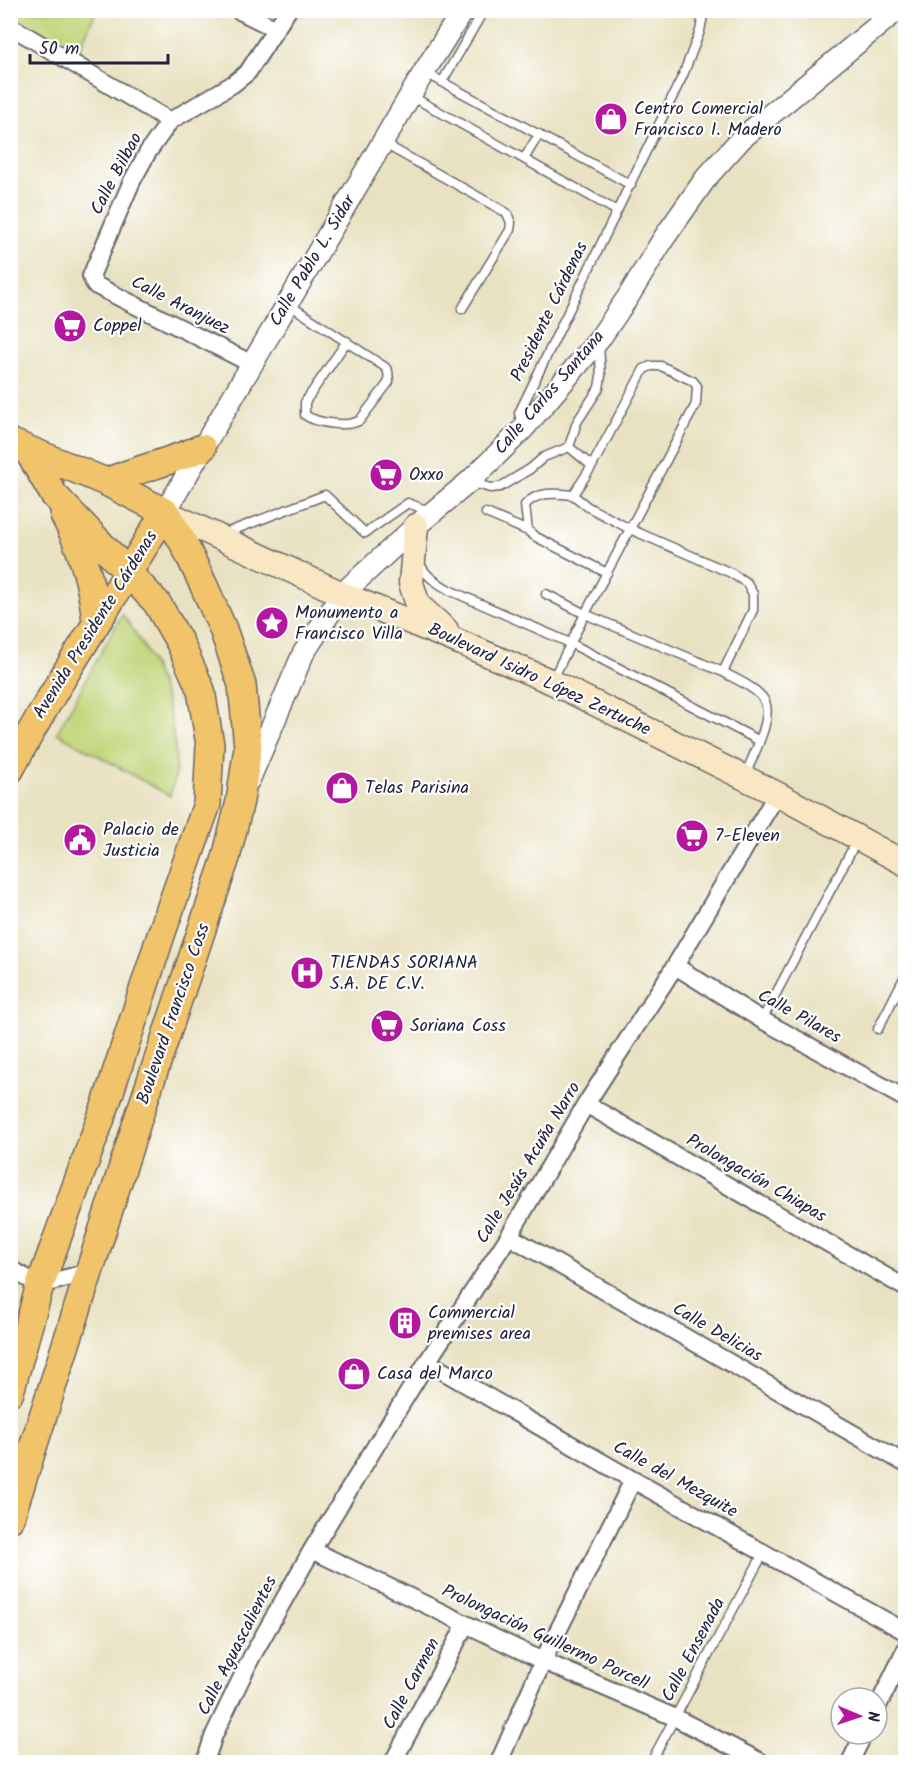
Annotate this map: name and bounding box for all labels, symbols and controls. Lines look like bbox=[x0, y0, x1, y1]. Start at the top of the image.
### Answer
scale bar bbox=[30, 27, 168, 65]
text: 50 m bbox=[39, 35, 79, 64]
place label: Centro Comercial Francisco I. Madero bbox=[634, 95, 782, 145]
shop icon: Centro Comercial Francisco I. Madero bbox=[593, 101, 629, 137]
street label: Calle Bilbao bbox=[83, 128, 151, 220]
street label: Calle Pablo L. Sidar bbox=[262, 189, 364, 332]
street label: Presidente Cárdenas bbox=[503, 237, 597, 387]
street label: Calle Aranjuez bbox=[125, 269, 235, 343]
supermarket icon: Coppel bbox=[52, 308, 88, 344]
place label: Coppel bbox=[93, 312, 142, 341]
street label: Calle Carlos Santana bbox=[488, 324, 612, 462]
supermarket icon: Oxxo bbox=[368, 457, 404, 493]
place label: Oxxo bbox=[409, 461, 444, 490]
street label: Avenida Presidente Cárdenas bbox=[26, 525, 166, 725]
place label: Monumento a Francisco Villa bbox=[295, 599, 403, 649]
place icon: Monumento a Francisco Villa bbox=[254, 605, 290, 641]
street label: Boulevard Isidro López Zertuche bbox=[423, 615, 655, 745]
shop icon: Telas Parisina bbox=[324, 770, 360, 806]
place label: Telas Parisina bbox=[365, 774, 469, 803]
place label: Palacio de Justicia bbox=[103, 816, 179, 866]
supermarket icon: 7-Eleven bbox=[674, 818, 710, 854]
public building icon: Palacio de Justicia bbox=[62, 822, 98, 858]
place label: 7-Eleven bbox=[715, 822, 780, 851]
street label: Boulevard Francisco Coss bbox=[129, 919, 219, 1109]
place label: TIENDAS SORIANA S.A. DE C.V. bbox=[330, 949, 478, 999]
hospital icon: TIENDAS SORIANA S.A. DE C.V. bbox=[289, 955, 325, 991]
street label: Calle Pilares bbox=[752, 982, 847, 1052]
supermarket icon: Soriana Coss bbox=[369, 1008, 405, 1044]
place label: Soriana Coss bbox=[410, 1012, 506, 1041]
street label: Calle Jesús Acuña Narro bbox=[469, 1076, 589, 1250]
street label: Prolongación Chiapas bbox=[680, 1127, 832, 1231]
street label: Calle Delicias bbox=[666, 1295, 768, 1371]
place label: Commercial premises area bbox=[427, 1299, 531, 1349]
building icon: Commercial premises area bbox=[387, 1305, 423, 1341]
shop icon: Casa del Marco bbox=[336, 1356, 372, 1392]
place label: Casa del Marco bbox=[377, 1360, 493, 1389]
street label: Calle del Mezquite bbox=[607, 1434, 743, 1526]
street label: Calle Aguascalientes bbox=[190, 1571, 286, 1721]
street label: Prolongación Guillermo Porcell bbox=[437, 1577, 654, 1699]
street label: Calle Ensenada bbox=[654, 1593, 734, 1707]
street label: Calle Carmen bbox=[376, 1633, 448, 1735]
north arrow bbox=[829, 1686, 889, 1746]
text: N bbox=[860, 1711, 885, 1722]

